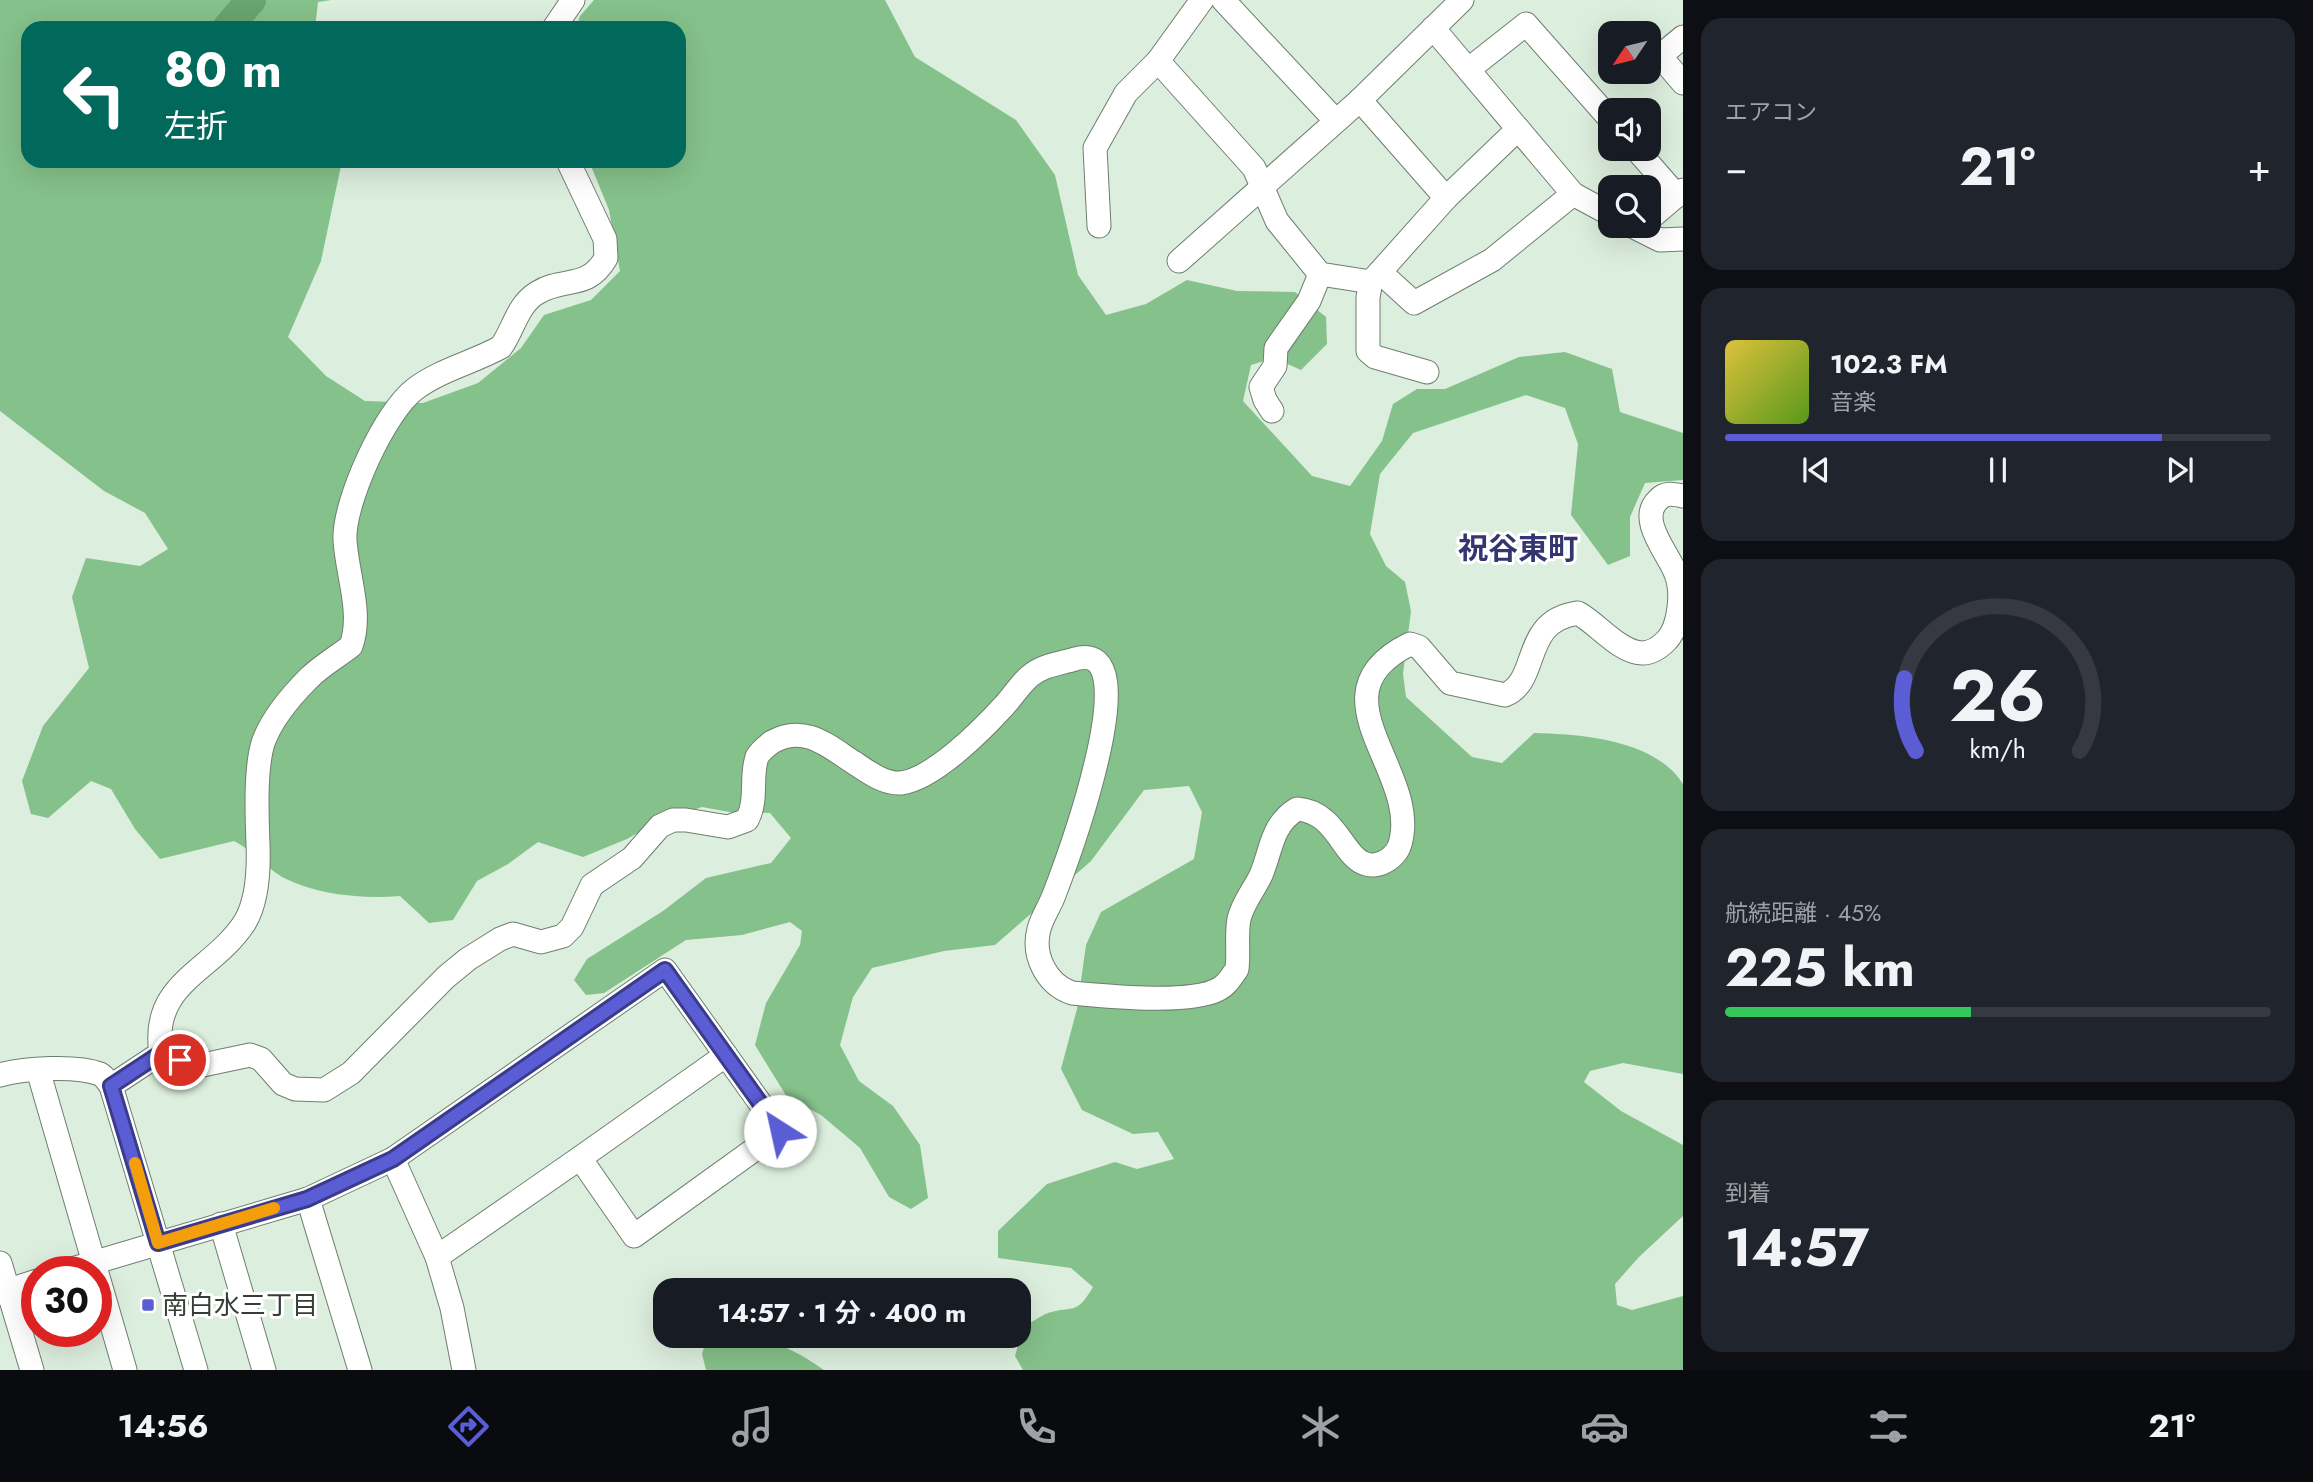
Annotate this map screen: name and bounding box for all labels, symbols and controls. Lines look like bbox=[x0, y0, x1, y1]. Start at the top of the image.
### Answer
north arrow bbox=[1598, 21, 1661, 84]
map controls bbox=[1598, 21, 1661, 238]
text: 80 m bbox=[164, 35, 282, 105]
icon: left bbox=[49, 49, 140, 140]
text: エアコン bbox=[1725, 95, 1817, 129]
button: sound bbox=[1598, 98, 1661, 161]
text: 左折 bbox=[164, 103, 228, 149]
text: 21° bbox=[1960, 129, 2036, 205]
text: − bbox=[1725, 140, 1747, 195]
text: + bbox=[2248, 140, 2271, 195]
button: search bbox=[1598, 175, 1661, 238]
text: 102.3 FM bbox=[1830, 345, 1947, 383]
text: 音楽 bbox=[1830, 385, 1876, 419]
icon: previous bbox=[1797, 451, 1835, 489]
icon: pause bbox=[1979, 451, 2017, 489]
icon: next bbox=[2161, 451, 2199, 489]
district label: 祝谷東町 bbox=[1458, 527, 1578, 570]
text: 26 bbox=[1950, 643, 2046, 748]
text: km/h bbox=[1970, 731, 2026, 767]
text: 航続距離 · 45% bbox=[1725, 896, 1881, 930]
text: 225 km bbox=[1725, 930, 1915, 1006]
pin bbox=[150, 1030, 210, 1090]
icon: arrive bbox=[161, 1041, 199, 1079]
position arrow bbox=[743, 1094, 817, 1168]
text: 到着 bbox=[1725, 1176, 1771, 1210]
text: 14:57 bbox=[1725, 1210, 1869, 1286]
speed limit sign: 30 bbox=[21, 1256, 112, 1347]
place label: 南白水三丁目 bbox=[162, 1286, 318, 1324]
text: 14:57 · 1 分 · 400 m bbox=[718, 1294, 966, 1332]
marker: 南白水三丁目 bbox=[140, 1297, 156, 1313]
icon: directions bbox=[444, 1402, 493, 1451]
icon: music bbox=[728, 1402, 777, 1451]
icon: phone bbox=[1012, 1402, 1061, 1451]
icon: climate bbox=[1296, 1402, 1345, 1451]
icon: car bbox=[1580, 1402, 1629, 1451]
icon: filters bbox=[1864, 1402, 1913, 1451]
text: 14:56 bbox=[118, 1403, 209, 1449]
text: 21° bbox=[2149, 1403, 2195, 1449]

